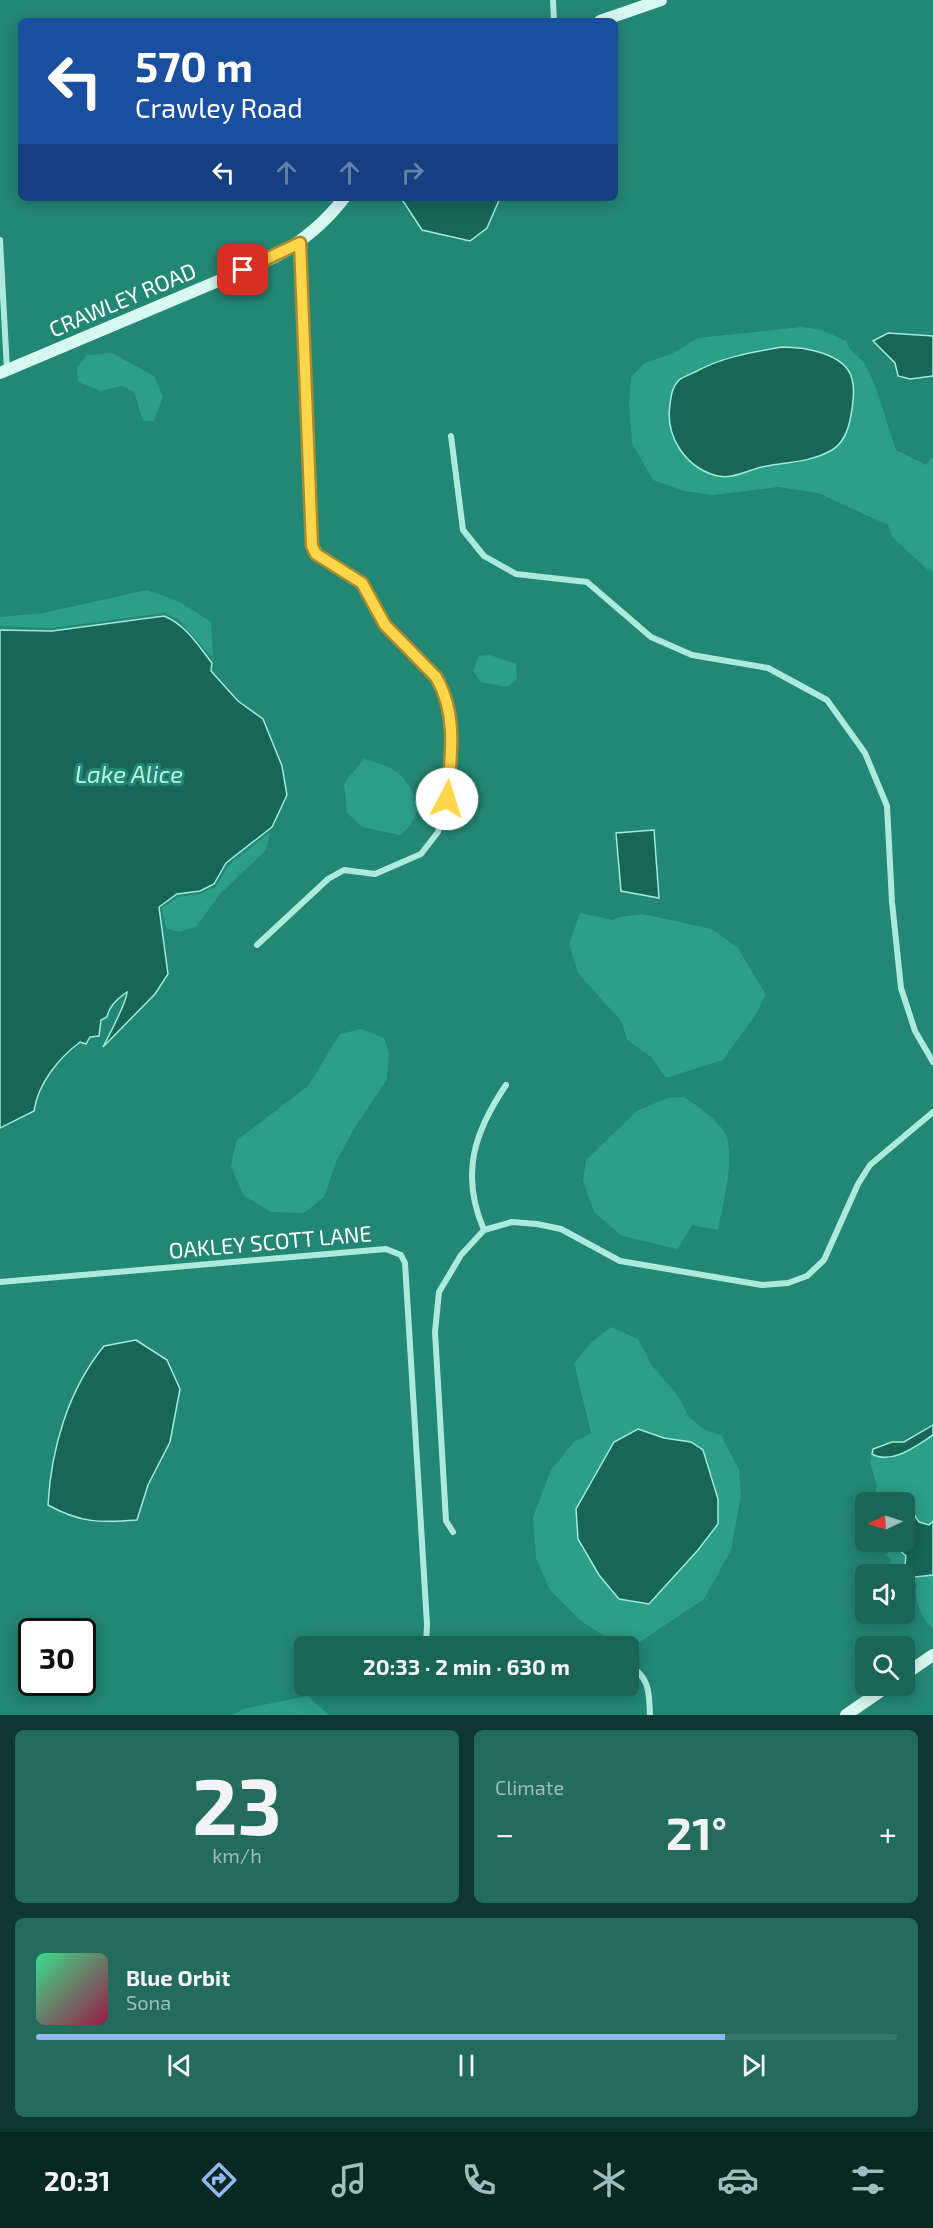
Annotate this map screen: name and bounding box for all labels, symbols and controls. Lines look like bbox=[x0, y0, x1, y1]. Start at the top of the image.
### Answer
text: 570 m bbox=[135, 40, 253, 90]
icon: left bbox=[36, 42, 114, 120]
text: Crawley Road bbox=[135, 91, 303, 123]
icon: left bbox=[207, 156, 240, 189]
icon: ahead bbox=[270, 156, 303, 189]
icon: ahead bbox=[333, 156, 366, 189]
icon: right bbox=[396, 156, 429, 189]
pin bbox=[217, 244, 268, 295]
icon: arrive bbox=[226, 253, 259, 286]
street label: CRAWLEY ROAD bbox=[45, 256, 199, 342]
water label: Lake Alice bbox=[75, 759, 183, 788]
position arrow bbox=[415, 767, 479, 831]
street label: OAKLEY SCOTT LANE bbox=[167, 1219, 373, 1263]
north arrow bbox=[855, 1492, 915, 1552]
map controls bbox=[855, 1492, 915, 1696]
button: sound bbox=[855, 1564, 915, 1624]
speed limit sign: 30 bbox=[18, 1618, 96, 1696]
button: search bbox=[855, 1636, 915, 1696]
text: 20:33 · 2 min · 630 m bbox=[363, 1653, 570, 1679]
text: 23 bbox=[192, 1757, 282, 1851]
text: Climate bbox=[495, 1775, 564, 1799]
text: 21° bbox=[666, 1805, 727, 1859]
text: − bbox=[495, 1813, 514, 1853]
text: + bbox=[879, 1813, 897, 1853]
text: km/h bbox=[212, 1843, 262, 1867]
text: Blue Orbit bbox=[126, 1964, 230, 1990]
text: Sona bbox=[126, 1990, 171, 2014]
icon: previous bbox=[163, 2049, 196, 2082]
icon: pause bbox=[450, 2049, 483, 2082]
icon: next bbox=[737, 2049, 770, 2082]
icon: directions bbox=[198, 2159, 240, 2201]
icon: music bbox=[328, 2159, 370, 2201]
icon: phone bbox=[458, 2159, 500, 2201]
icon: climate bbox=[588, 2159, 630, 2201]
icon: car bbox=[717, 2159, 759, 2201]
icon: filters bbox=[847, 2159, 889, 2201]
text: 20:31 bbox=[44, 2164, 111, 2196]

